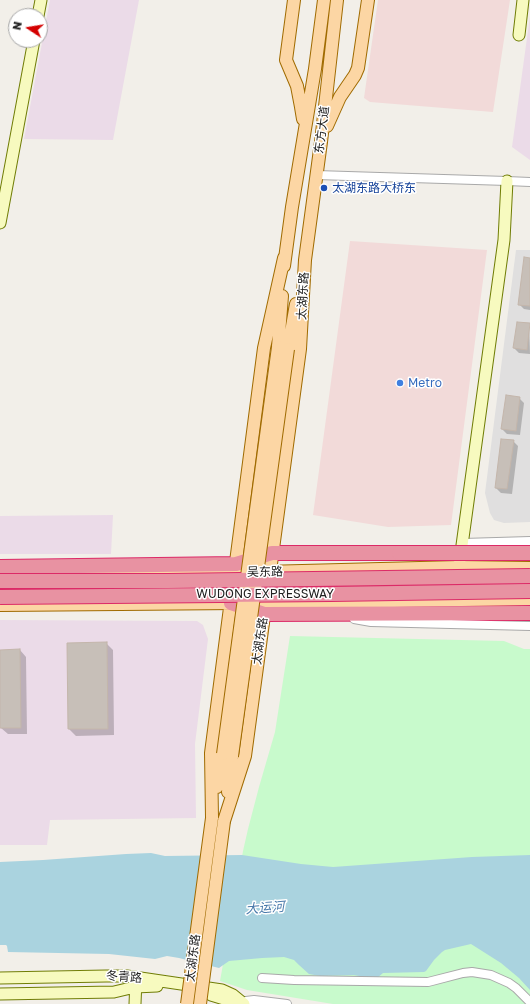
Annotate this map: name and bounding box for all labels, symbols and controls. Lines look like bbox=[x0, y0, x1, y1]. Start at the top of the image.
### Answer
north arrow bbox=[8, 8, 48, 48]
text: N bbox=[10, 20, 24, 31]
street label: 东方大道 bbox=[312, 105, 332, 155]
place label: 太湖东路大桥东 bbox=[332, 181, 416, 195]
marker: 太湖东路大桥东 bbox=[319, 183, 329, 193]
street label: 太湖东路 bbox=[295, 272, 311, 320]
place label: Metro bbox=[408, 376, 442, 390]
marker: Metro bbox=[395, 378, 405, 388]
street label: 吴东路 bbox=[247, 564, 283, 580]
street label: WUDONG EXPRESSWAY bbox=[196, 587, 334, 601]
street label: 太湖东路 bbox=[250, 616, 270, 666]
water label: 大运河 bbox=[245, 899, 285, 917]
street label: 太湖东路 bbox=[183, 933, 203, 983]
street label: 冬青路 bbox=[106, 969, 142, 985]

